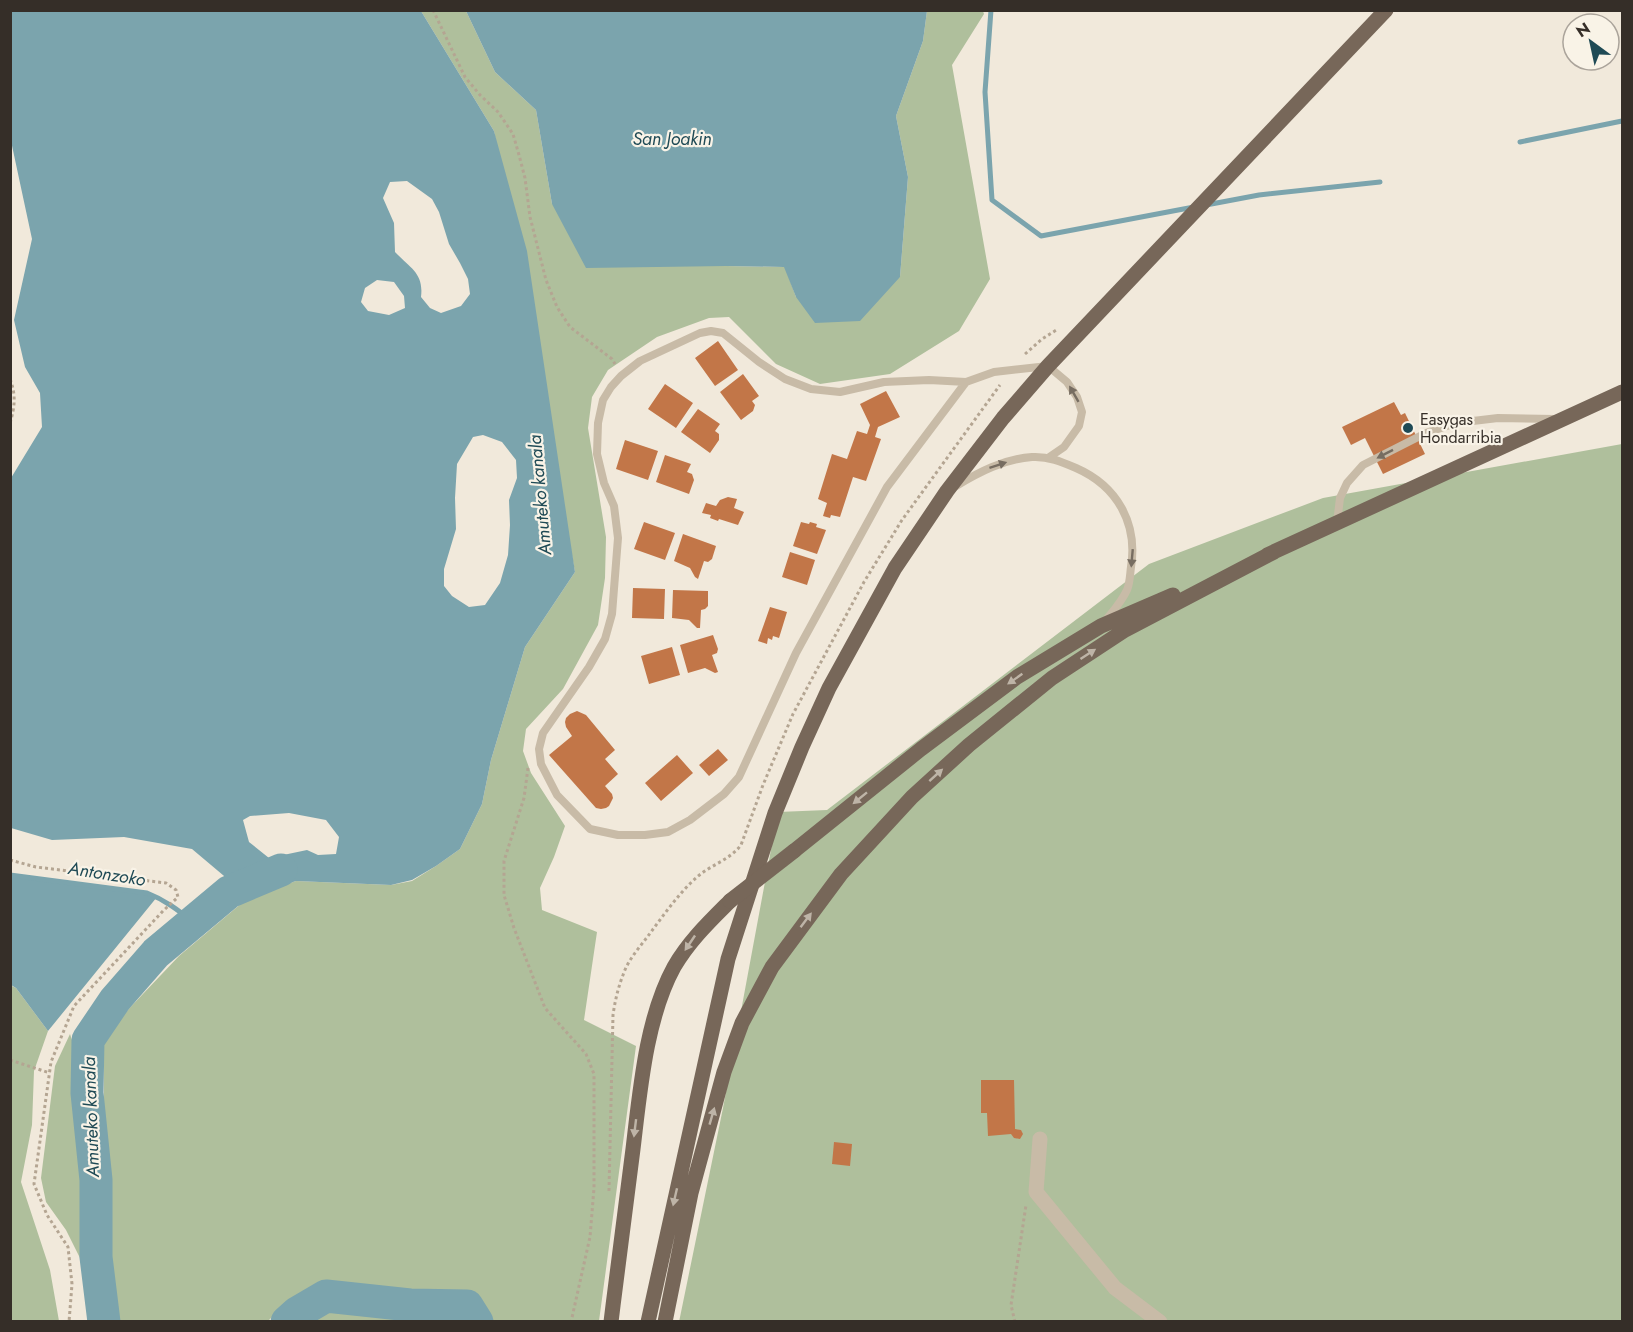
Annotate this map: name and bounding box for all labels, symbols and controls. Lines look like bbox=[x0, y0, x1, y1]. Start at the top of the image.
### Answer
north arrow bbox=[1561, 12, 1621, 72]
text: N bbox=[1572, 17, 1595, 43]
water label: San Joakin bbox=[632, 126, 712, 152]
one-way arrow bbox=[1068, 386, 1079, 402]
place label: Easygas Hondarribia bbox=[1420, 408, 1502, 449]
marker: Easygas Hondarribia bbox=[1401, 421, 1415, 435]
water label: Amuteko kanala bbox=[522, 434, 558, 557]
one-way arrow bbox=[1376, 449, 1393, 459]
one-way arrow bbox=[989, 460, 1007, 469]
one-way arrow bbox=[1127, 549, 1137, 568]
one-way arrow bbox=[1080, 648, 1096, 660]
one-way arrow bbox=[1007, 673, 1023, 685]
one-way arrow bbox=[928, 769, 943, 782]
one-way arrow bbox=[853, 792, 868, 804]
water label: Antonzoko bbox=[66, 855, 148, 893]
one-way arrow bbox=[800, 913, 812, 929]
one-way arrow bbox=[685, 935, 696, 951]
water label: Amuteko kanala bbox=[76, 1056, 106, 1179]
one-way arrow bbox=[708, 1107, 717, 1125]
one-way arrow bbox=[631, 1118, 640, 1137]
one-way arrow bbox=[670, 1188, 680, 1206]

